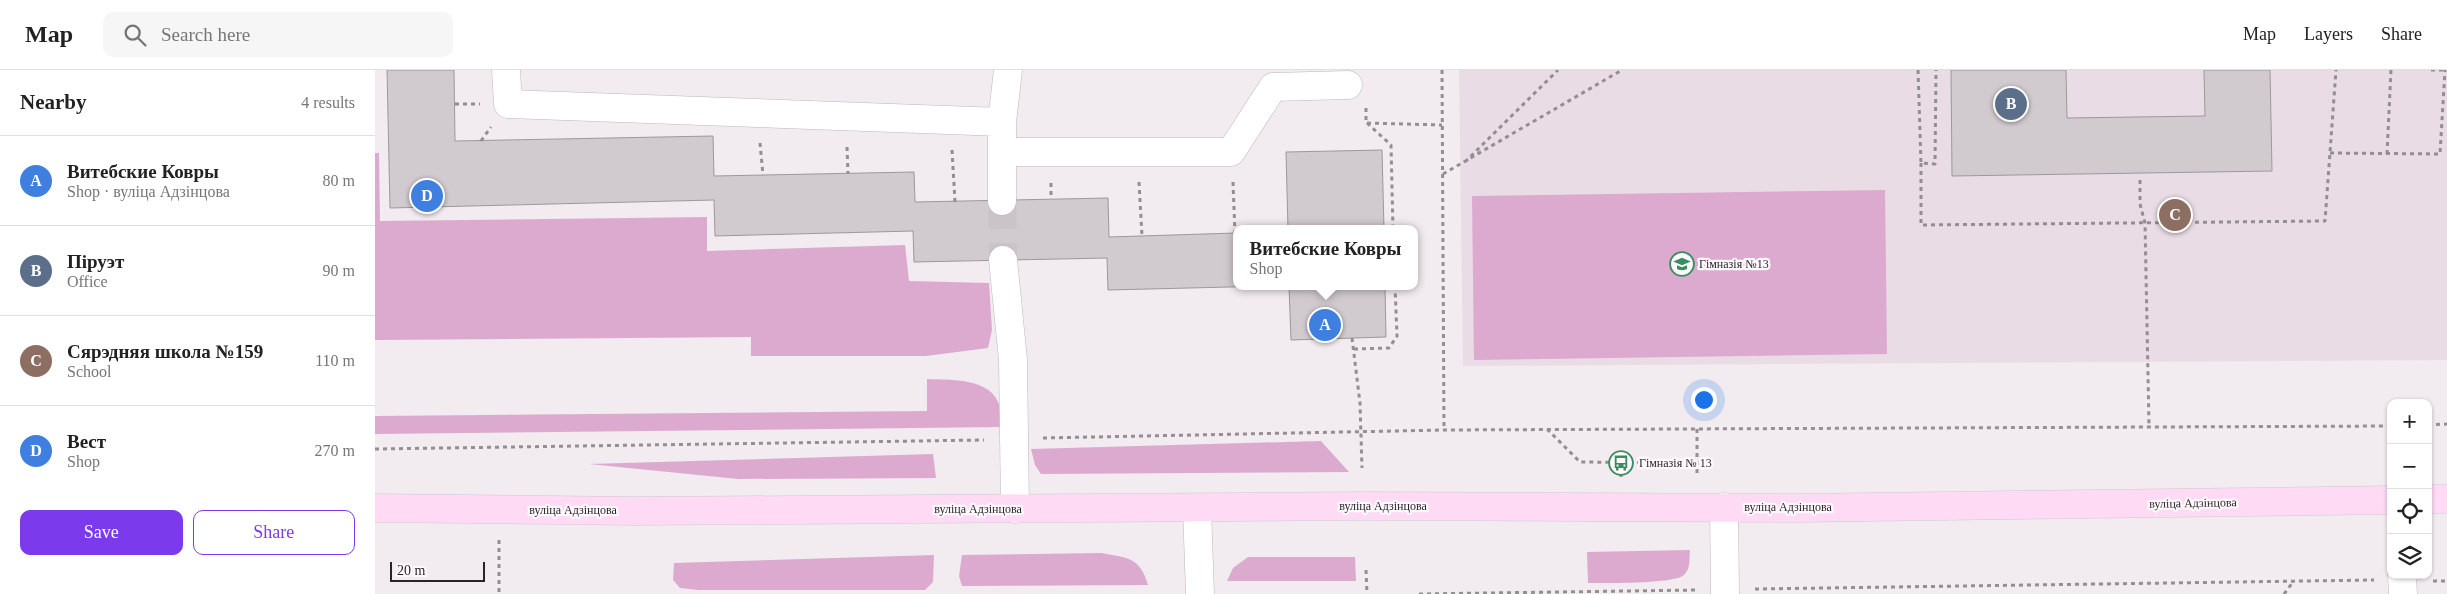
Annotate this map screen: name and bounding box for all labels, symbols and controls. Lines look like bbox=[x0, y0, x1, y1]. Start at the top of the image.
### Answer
search box bbox=[103, 12, 453, 57]
text: Map bbox=[25, 21, 73, 47]
icon: search bbox=[121, 21, 149, 49]
text: Search here bbox=[161, 24, 250, 45]
text: Map bbox=[2243, 24, 2276, 44]
text: Layers bbox=[2304, 24, 2353, 44]
text: Share bbox=[2381, 24, 2422, 44]
pin: B bbox=[1995, 85, 2027, 123]
text: Nearby bbox=[20, 90, 87, 114]
text: 4 results bbox=[301, 94, 355, 111]
text: Витебские Ковры bbox=[67, 161, 219, 182]
text: A bbox=[30, 172, 42, 189]
text: 80 m bbox=[323, 172, 355, 189]
pin: D bbox=[411, 177, 443, 215]
text: Shop · вуліца Адзінцова bbox=[67, 183, 230, 200]
pin: C bbox=[2159, 196, 2191, 234]
popup bbox=[1233, 225, 1418, 290]
text: Витебские Ковры bbox=[1250, 238, 1401, 259]
text: Піруэт bbox=[67, 251, 124, 272]
school or university icon: Гімназія №13 bbox=[1669, 251, 1695, 277]
place label: Гімназія №13 bbox=[1699, 257, 1769, 271]
text: Shop bbox=[1250, 260, 1282, 277]
text: B bbox=[31, 262, 41, 279]
text: 90 m bbox=[323, 262, 355, 279]
text: Office bbox=[67, 273, 108, 290]
pin: A bbox=[1309, 306, 1341, 344]
text: Сярэдняя школа №159 bbox=[67, 341, 263, 362]
text: C bbox=[30, 352, 42, 369]
text: 110 m bbox=[315, 352, 355, 369]
text: School bbox=[67, 363, 111, 380]
your location bbox=[1691, 387, 1717, 413]
map controls bbox=[2387, 399, 2432, 579]
button: + bbox=[2387, 399, 2432, 444]
text: Вест bbox=[67, 431, 106, 452]
text: D bbox=[30, 442, 42, 459]
text: 270 m bbox=[315, 442, 355, 459]
button: − bbox=[2387, 444, 2432, 489]
bus stop icon: Гімназія № 13 bbox=[1608, 450, 1634, 476]
text: Shop bbox=[67, 453, 100, 470]
place label: Гімназія № 13 bbox=[1639, 456, 1712, 470]
button: locate bbox=[2387, 489, 2432, 534]
street label: вуліца Адзінцова bbox=[2149, 495, 2238, 511]
street label: вуліца Адзінцова bbox=[1339, 499, 1427, 513]
street label: вуліца Адзінцова bbox=[1744, 500, 1832, 514]
street label: вуліца Адзінцова bbox=[934, 502, 1022, 516]
street label: вуліца Адзінцова bbox=[529, 503, 617, 517]
button: Save bbox=[20, 510, 183, 555]
button: Share bbox=[193, 510, 355, 555]
button: layers bbox=[2387, 534, 2432, 579]
scale bar bbox=[390, 559, 485, 582]
text: 20 m bbox=[397, 563, 425, 578]

